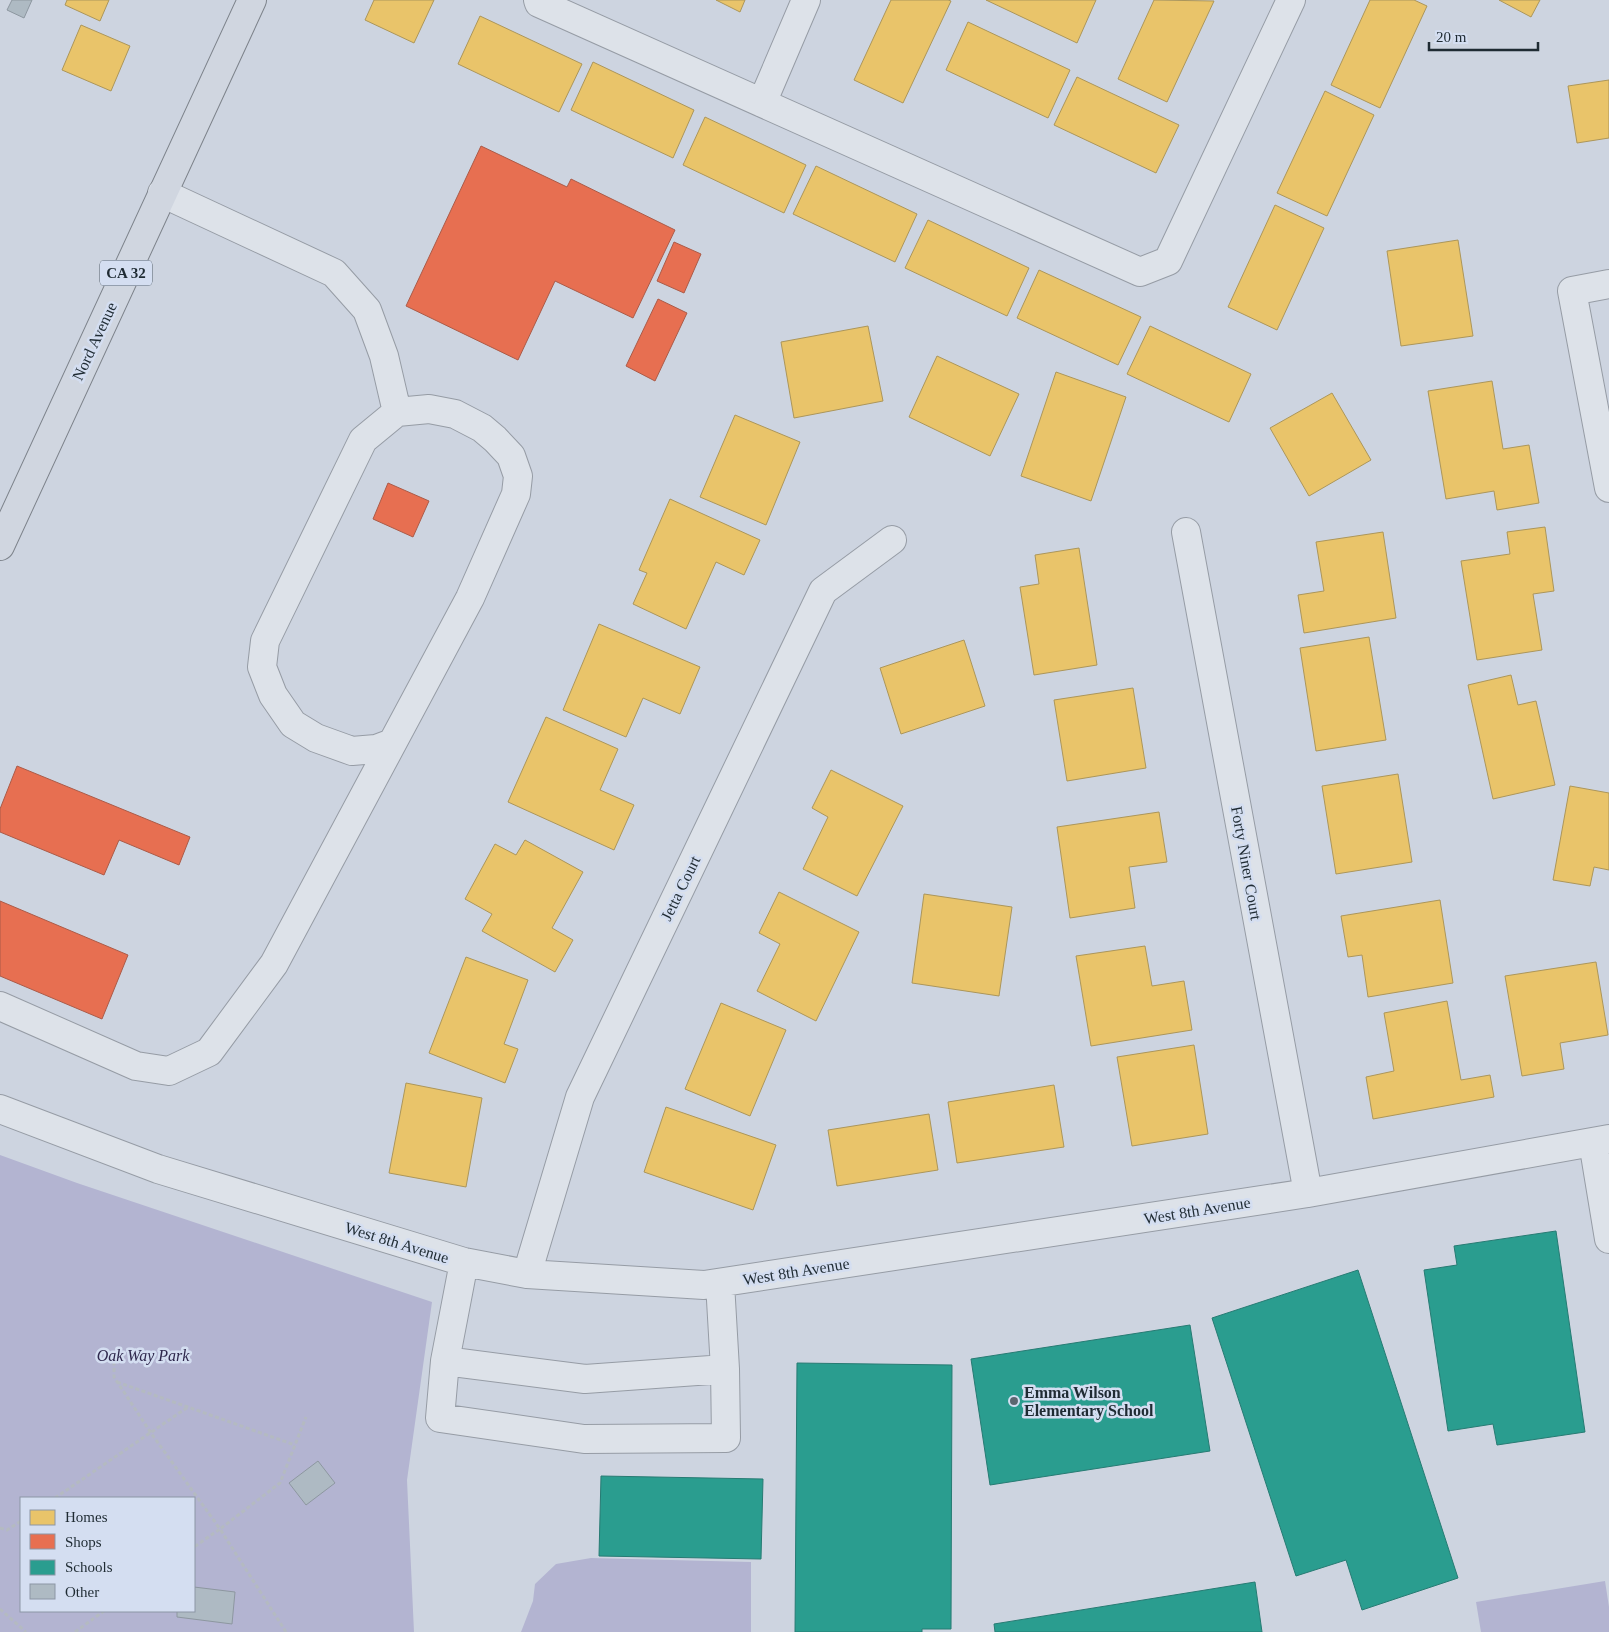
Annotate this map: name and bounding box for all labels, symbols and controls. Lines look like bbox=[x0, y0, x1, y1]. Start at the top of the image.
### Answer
scale bar bbox=[1429, 20, 1538, 52]
text: 20 m bbox=[1436, 29, 1467, 45]
road number: CA 32 bbox=[100, 260, 152, 286]
street label: Nord Avenue bbox=[69, 299, 120, 383]
street label: Forty Niner Court bbox=[1227, 805, 1265, 922]
street label: Jetta Court bbox=[658, 853, 704, 923]
street label: West 8th Avenue bbox=[1143, 1194, 1252, 1227]
street label: West 8th Avenue bbox=[343, 1219, 451, 1266]
street label: West 8th Avenue bbox=[742, 1255, 851, 1288]
park label: Oak Way Park bbox=[97, 1347, 190, 1365]
place label: Emma Wilson Elementary School bbox=[1024, 1384, 1154, 1420]
marker: Emma Wilson Elementary School bbox=[1008, 1395, 1020, 1407]
legend bbox=[20, 1497, 195, 1612]
text: Homes bbox=[65, 1509, 108, 1525]
text: Shops bbox=[65, 1534, 102, 1550]
text: Schools bbox=[65, 1559, 113, 1575]
text: Other bbox=[65, 1584, 99, 1600]

